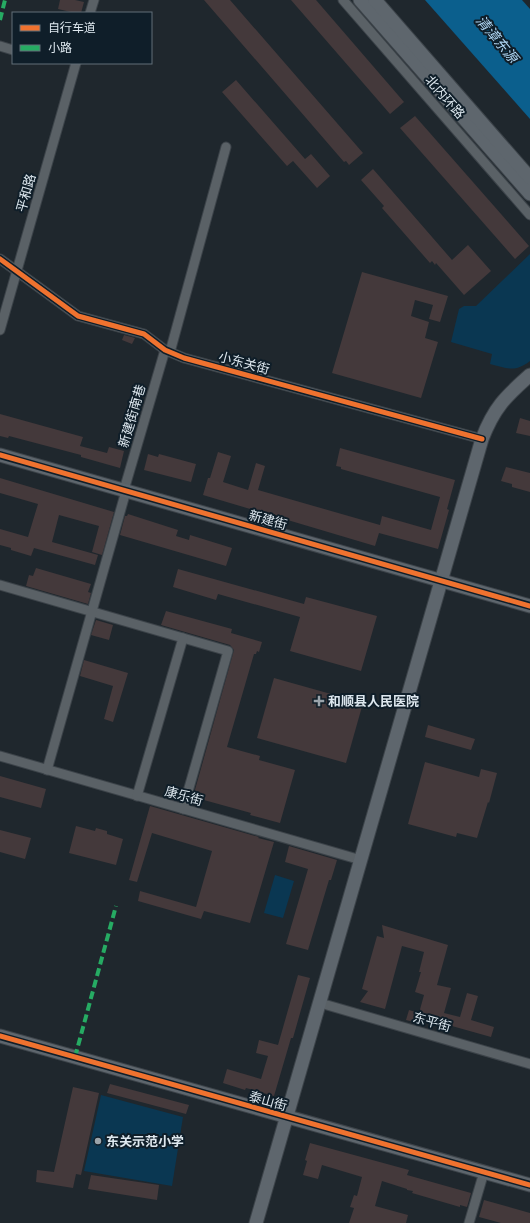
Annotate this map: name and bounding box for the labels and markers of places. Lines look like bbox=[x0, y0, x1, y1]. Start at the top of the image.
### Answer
place label: 和顺县人民医院 bbox=[328, 693, 419, 710]
marker: 和顺县人民医院 bbox=[313, 695, 325, 707]
place label: 东关示范小学 bbox=[106, 1133, 184, 1150]
marker: 东关示范小学 bbox=[93, 1136, 103, 1146]

